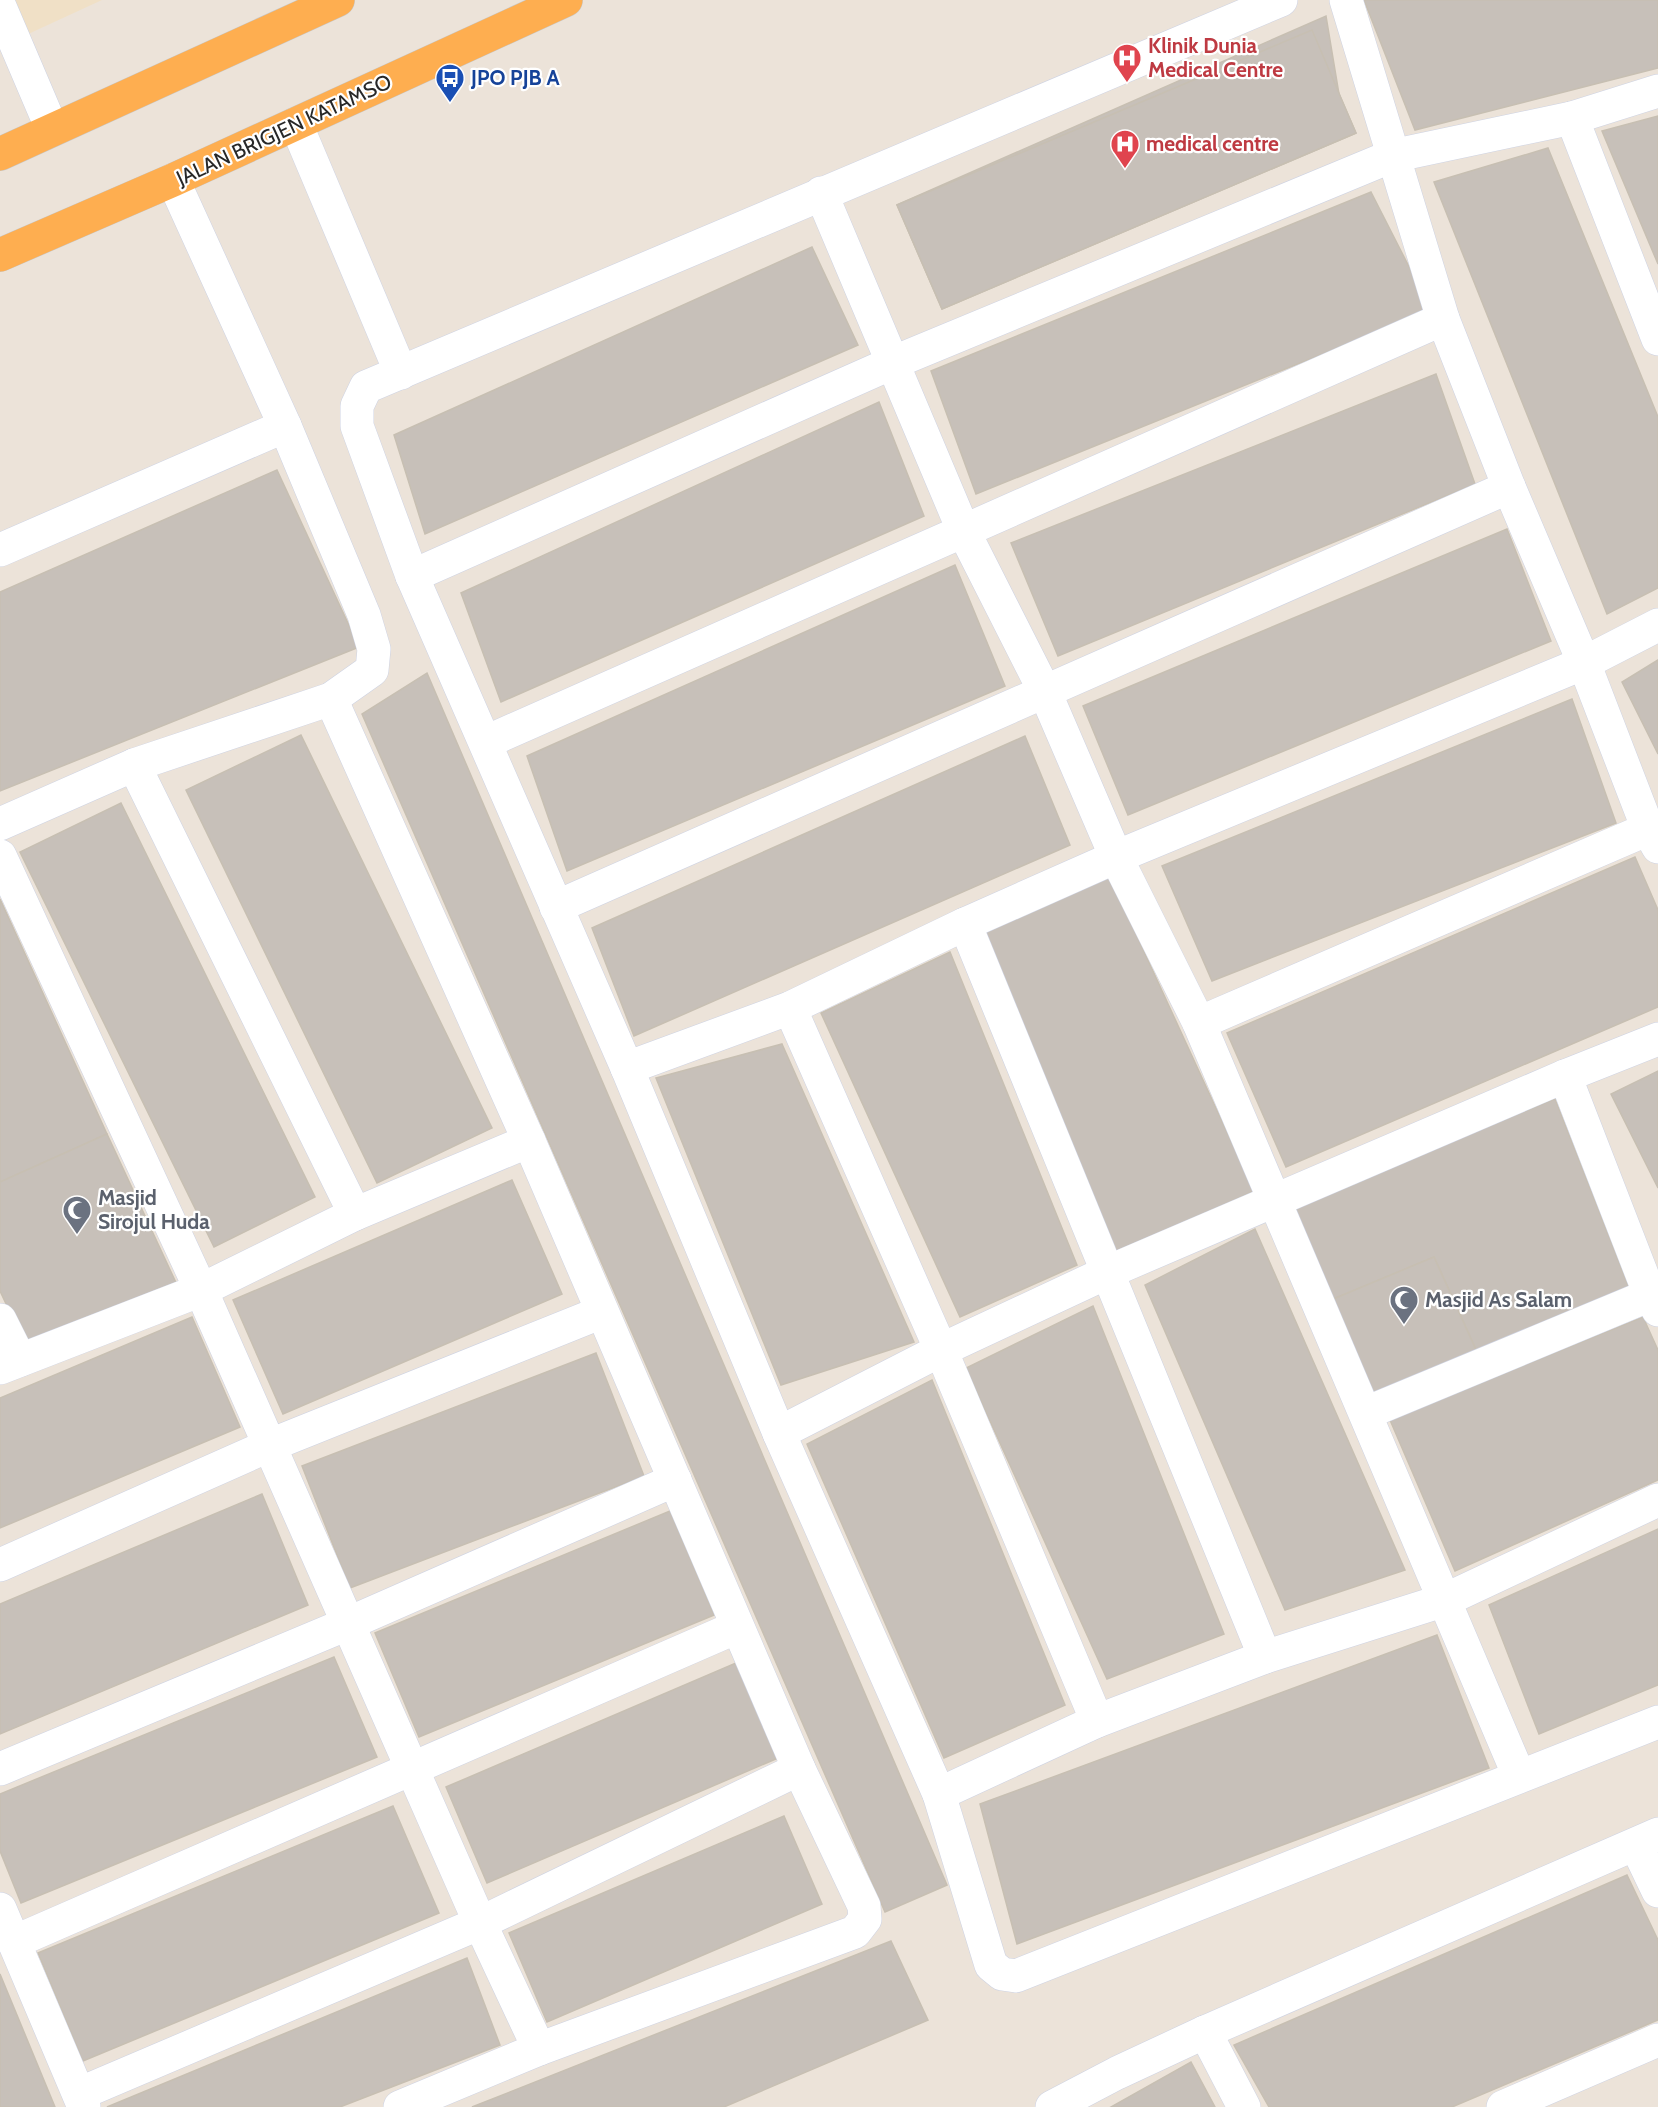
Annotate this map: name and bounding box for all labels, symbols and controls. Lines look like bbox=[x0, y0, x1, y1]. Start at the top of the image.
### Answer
place label: Klinik Dunia Medical Centre bbox=[1148, 33, 1283, 82]
hospital icon: Klinik Dunia Medical Centre bbox=[1111, 42, 1143, 84]
bus stop icon: JPO PJB A bbox=[434, 62, 466, 104]
place label: JPO PJB A bbox=[470, 65, 560, 90]
street label: JALAN BRIGJEN KATAMSO bbox=[171, 69, 395, 191]
hospital icon: medical centre bbox=[1109, 128, 1141, 170]
place label: medical centre bbox=[1146, 131, 1279, 156]
place label: Masjid Sirojul Huda bbox=[98, 1185, 210, 1234]
mosque icon: Masjid Sirojul Huda bbox=[61, 1194, 93, 1236]
mosque icon: Masjid As Salam bbox=[1388, 1284, 1420, 1326]
place label: Masjid As Salam bbox=[1425, 1287, 1572, 1312]

